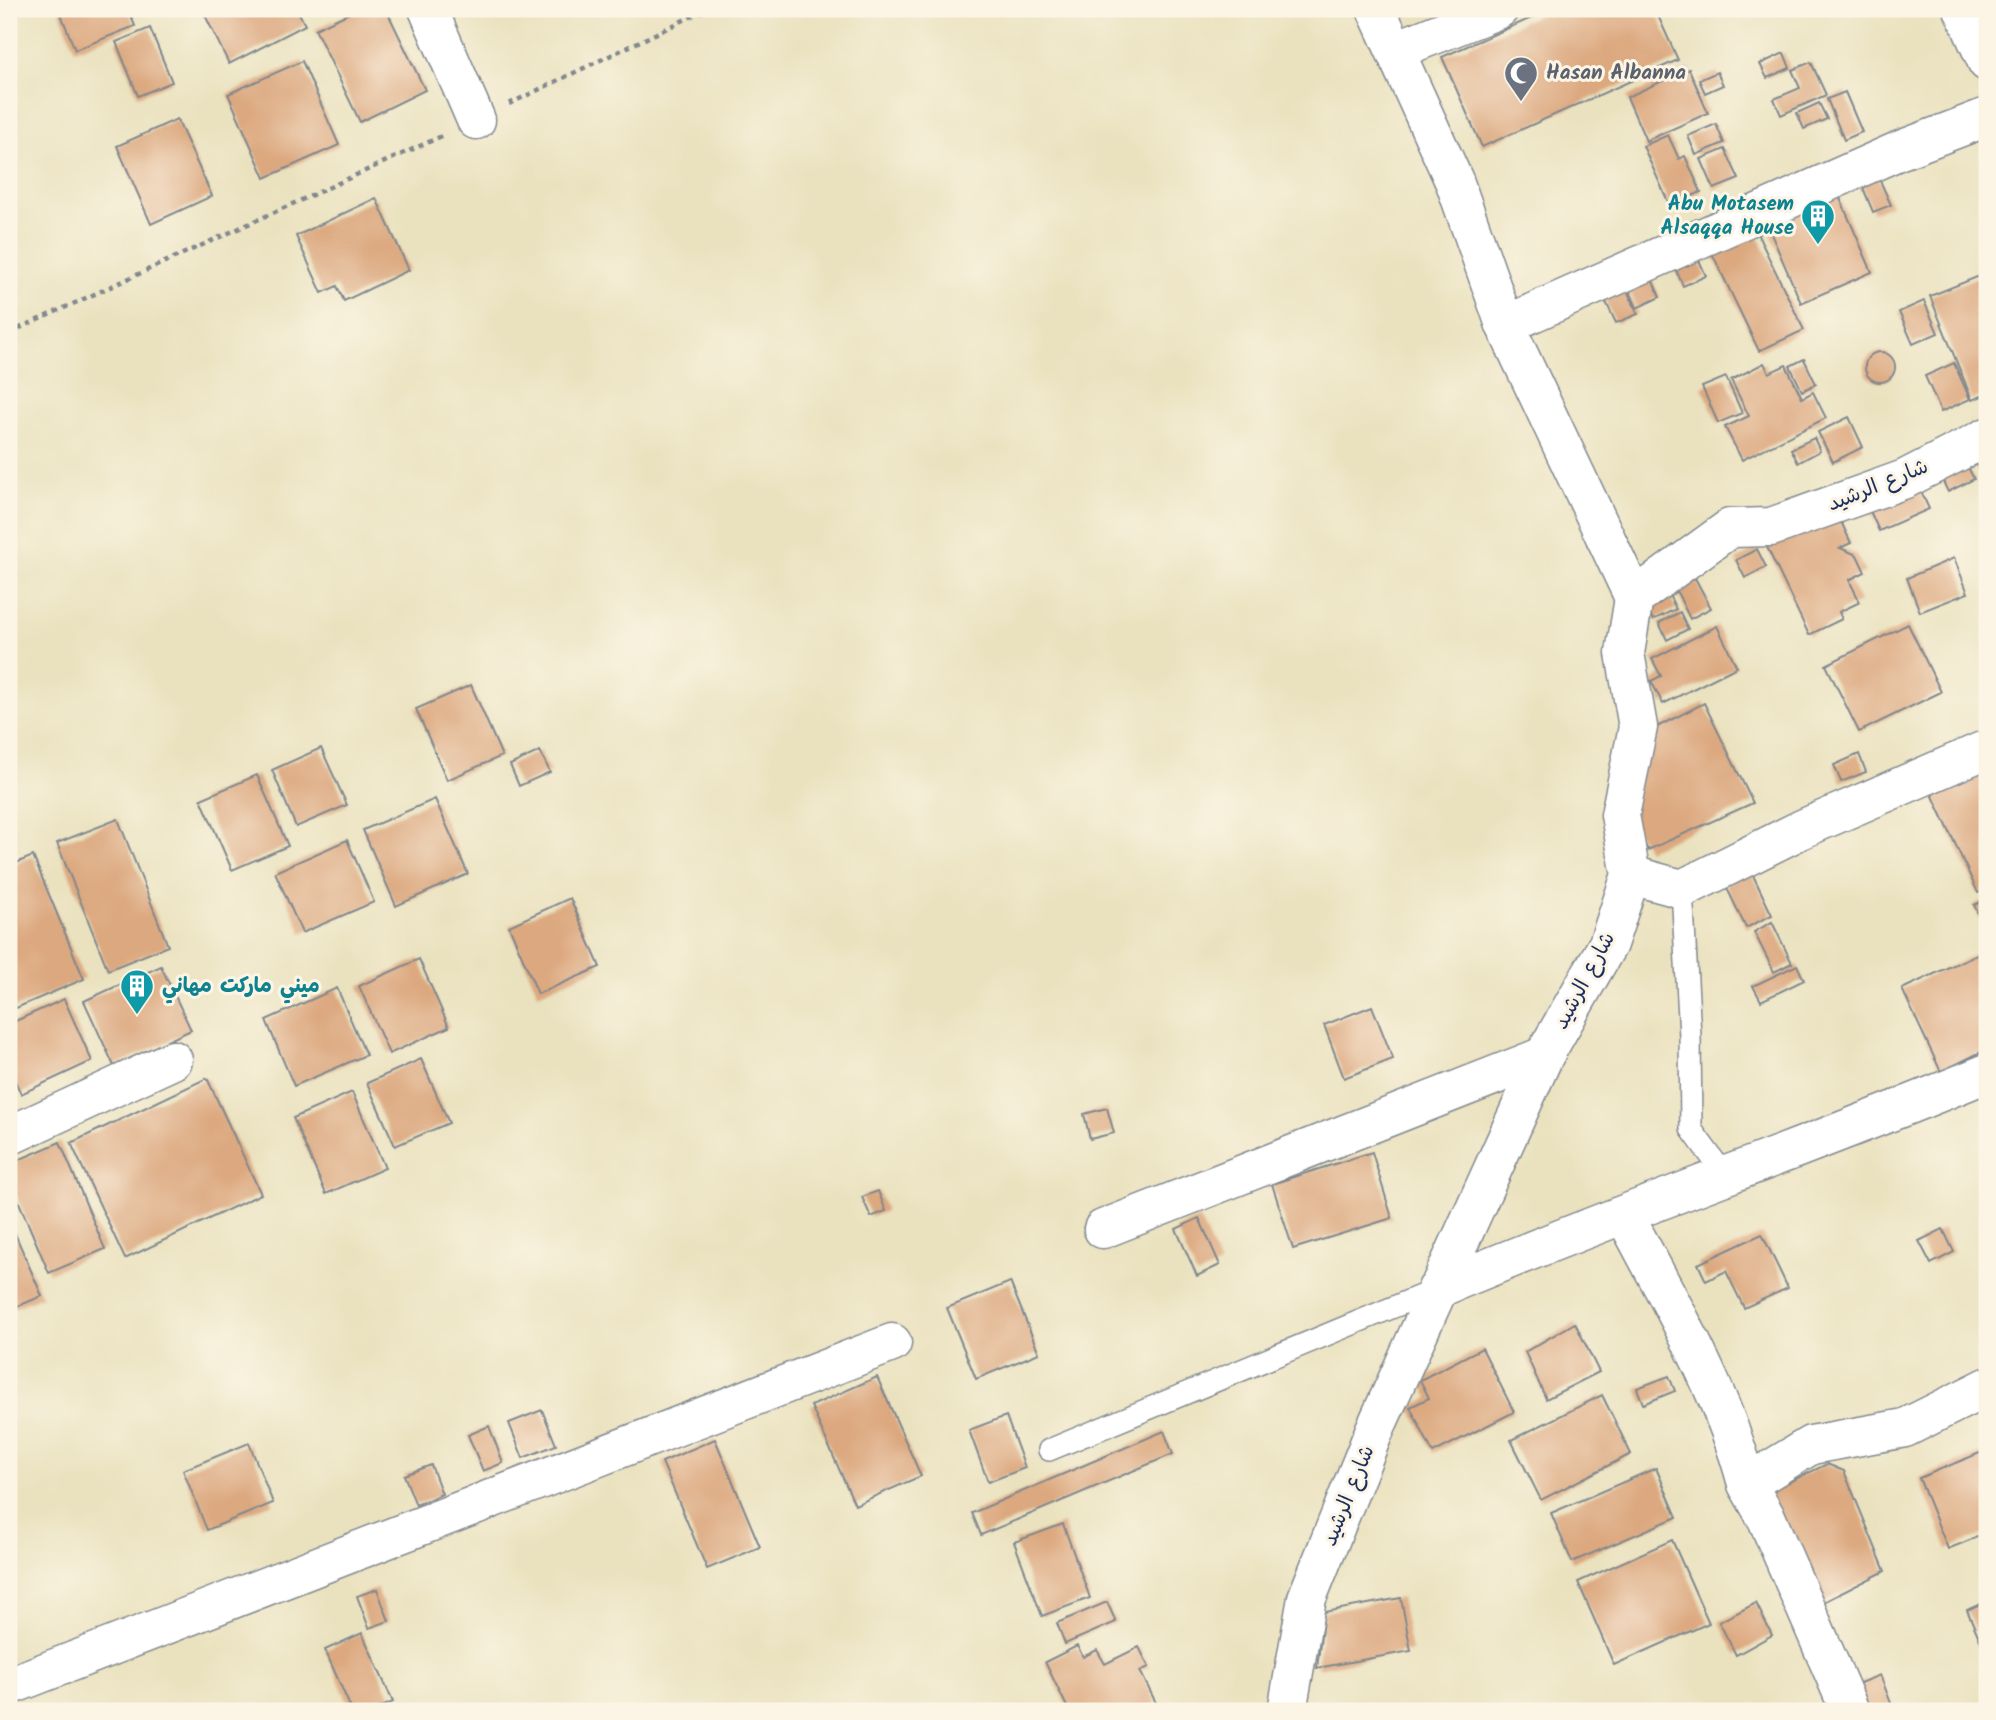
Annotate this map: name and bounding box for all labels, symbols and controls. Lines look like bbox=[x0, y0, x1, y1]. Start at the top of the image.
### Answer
mosque icon: Hasan Albanna bbox=[1502, 54, 1540, 103]
place label: Hasan Albanna bbox=[1546, 57, 1686, 90]
place label: Abu Motasem Alsaqqa House bbox=[1661, 188, 1794, 245]
building icon: Abu Motasem Alsaqqa House bbox=[1799, 197, 1837, 246]
street label: شارع الرشيد bbox=[1822, 451, 1934, 521]
street label: شارع الرشيد bbox=[1545, 926, 1625, 1036]
building icon: ميني ماركت مهاني bbox=[118, 967, 156, 1016]
place label: ميني ماركت مهاني bbox=[162, 970, 320, 1004]
street label: شارع الرشيد bbox=[1314, 1440, 1384, 1552]

